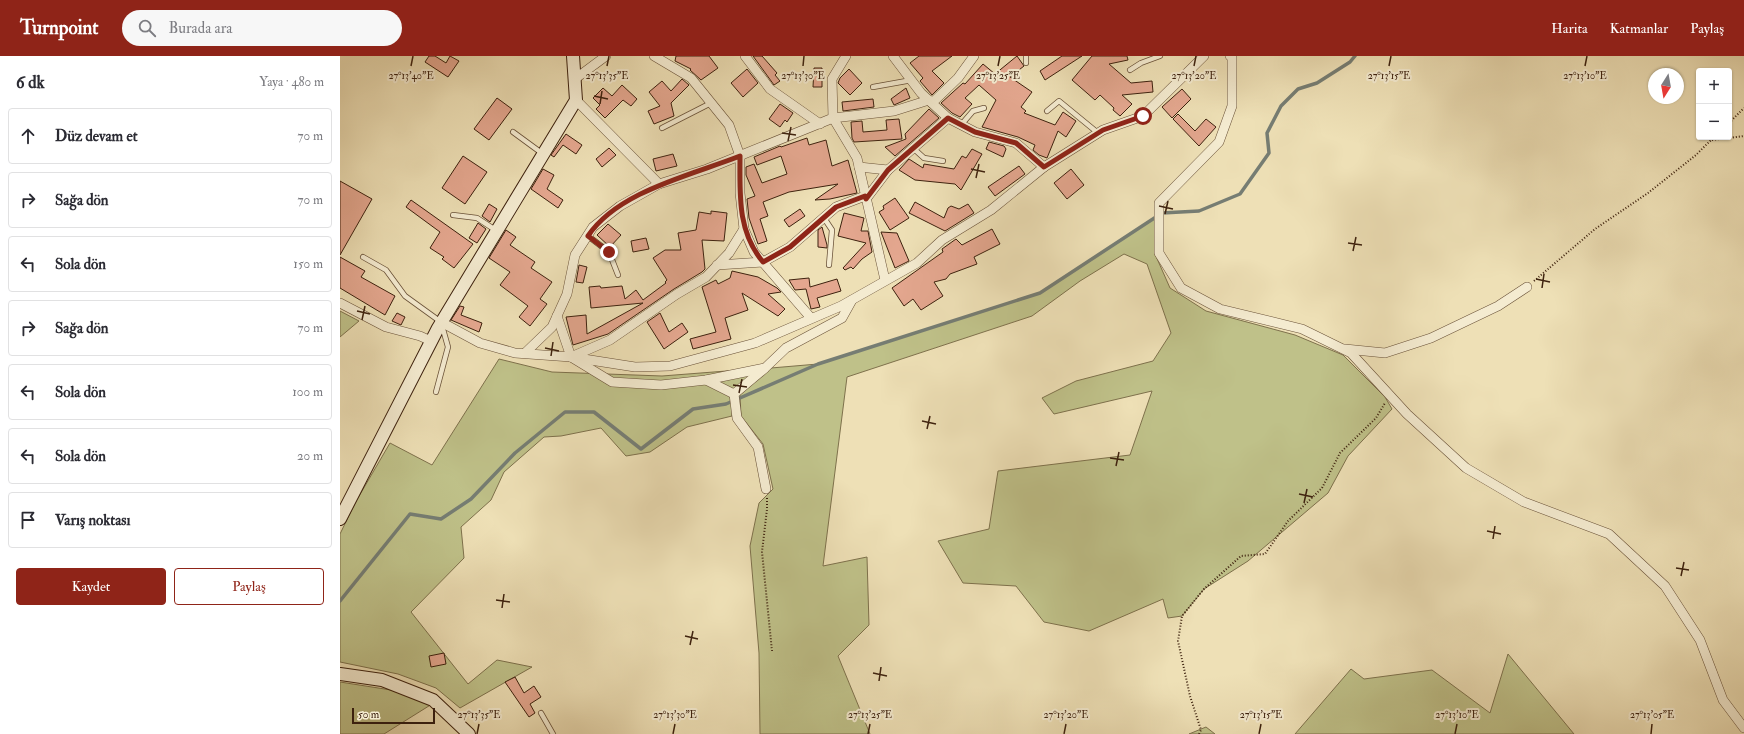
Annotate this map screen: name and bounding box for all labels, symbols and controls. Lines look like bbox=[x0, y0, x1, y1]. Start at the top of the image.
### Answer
search box bbox=[122, 10, 402, 46]
text: Turnpoint bbox=[20, 16, 98, 40]
icon: search bbox=[136, 17, 158, 39]
text: Burada ara bbox=[168, 19, 232, 38]
text: Harita bbox=[1551, 20, 1588, 37]
text: Katmanlar bbox=[1610, 20, 1668, 37]
text: Paylaş bbox=[1690, 20, 1724, 37]
north arrow bbox=[1648, 68, 1684, 104]
map controls bbox=[1696, 68, 1732, 140]
button: + bbox=[1696, 68, 1732, 104]
text: 27°13'40"E bbox=[388, 70, 434, 82]
text: 27°13'35"E bbox=[586, 70, 628, 82]
text: 27°13'30"E bbox=[781, 70, 825, 82]
text: 27°13'25"E bbox=[976, 70, 1020, 82]
text: 27°13'20"E bbox=[1172, 70, 1216, 82]
text: 27°13'15"E bbox=[1368, 70, 1410, 82]
text: 27°13'10"E bbox=[1563, 70, 1607, 82]
text: 6 dk bbox=[16, 72, 45, 93]
text: Yaya · 480 m bbox=[259, 74, 324, 90]
button: − bbox=[1696, 104, 1732, 140]
route start bbox=[1134, 107, 1152, 125]
icon: ahead bbox=[17, 125, 39, 147]
text: Düz devam et bbox=[55, 127, 138, 146]
text: 70 m bbox=[298, 128, 323, 144]
icon: right bbox=[17, 189, 39, 211]
text: Sağa dön bbox=[55, 191, 109, 210]
text: 70 m bbox=[298, 192, 323, 208]
route end bbox=[600, 243, 618, 261]
icon: left bbox=[17, 253, 39, 275]
text: Sola dön bbox=[55, 255, 106, 274]
text: 150 m bbox=[293, 256, 323, 272]
icon: right bbox=[17, 317, 39, 339]
text: Sağa dön bbox=[55, 319, 109, 338]
text: 70 m bbox=[298, 320, 323, 336]
icon: left bbox=[17, 381, 39, 403]
text: Sola dön bbox=[55, 383, 106, 402]
text: 100 m bbox=[292, 384, 323, 400]
icon: left bbox=[17, 445, 39, 467]
text: Sola dön bbox=[55, 447, 106, 466]
text: 20 m bbox=[297, 448, 323, 464]
icon: arrive bbox=[17, 509, 39, 531]
text: Varış noktası bbox=[55, 511, 130, 530]
button: Kaydet bbox=[16, 568, 166, 605]
button: Paylaş bbox=[174, 568, 324, 605]
scale bar bbox=[352, 706, 435, 725]
text: 50 m bbox=[358, 708, 379, 721]
text: 27°13'35"E bbox=[458, 709, 500, 721]
text: 27°13'30"E bbox=[653, 709, 697, 721]
text: 27°13'25"E bbox=[848, 709, 892, 721]
text: 27°13'20"E bbox=[1044, 709, 1088, 721]
text: 27°13'15"E bbox=[1240, 709, 1282, 721]
text: 27°13'10"E bbox=[1435, 709, 1479, 721]
text: 27°13'05"E bbox=[1630, 709, 1674, 721]

